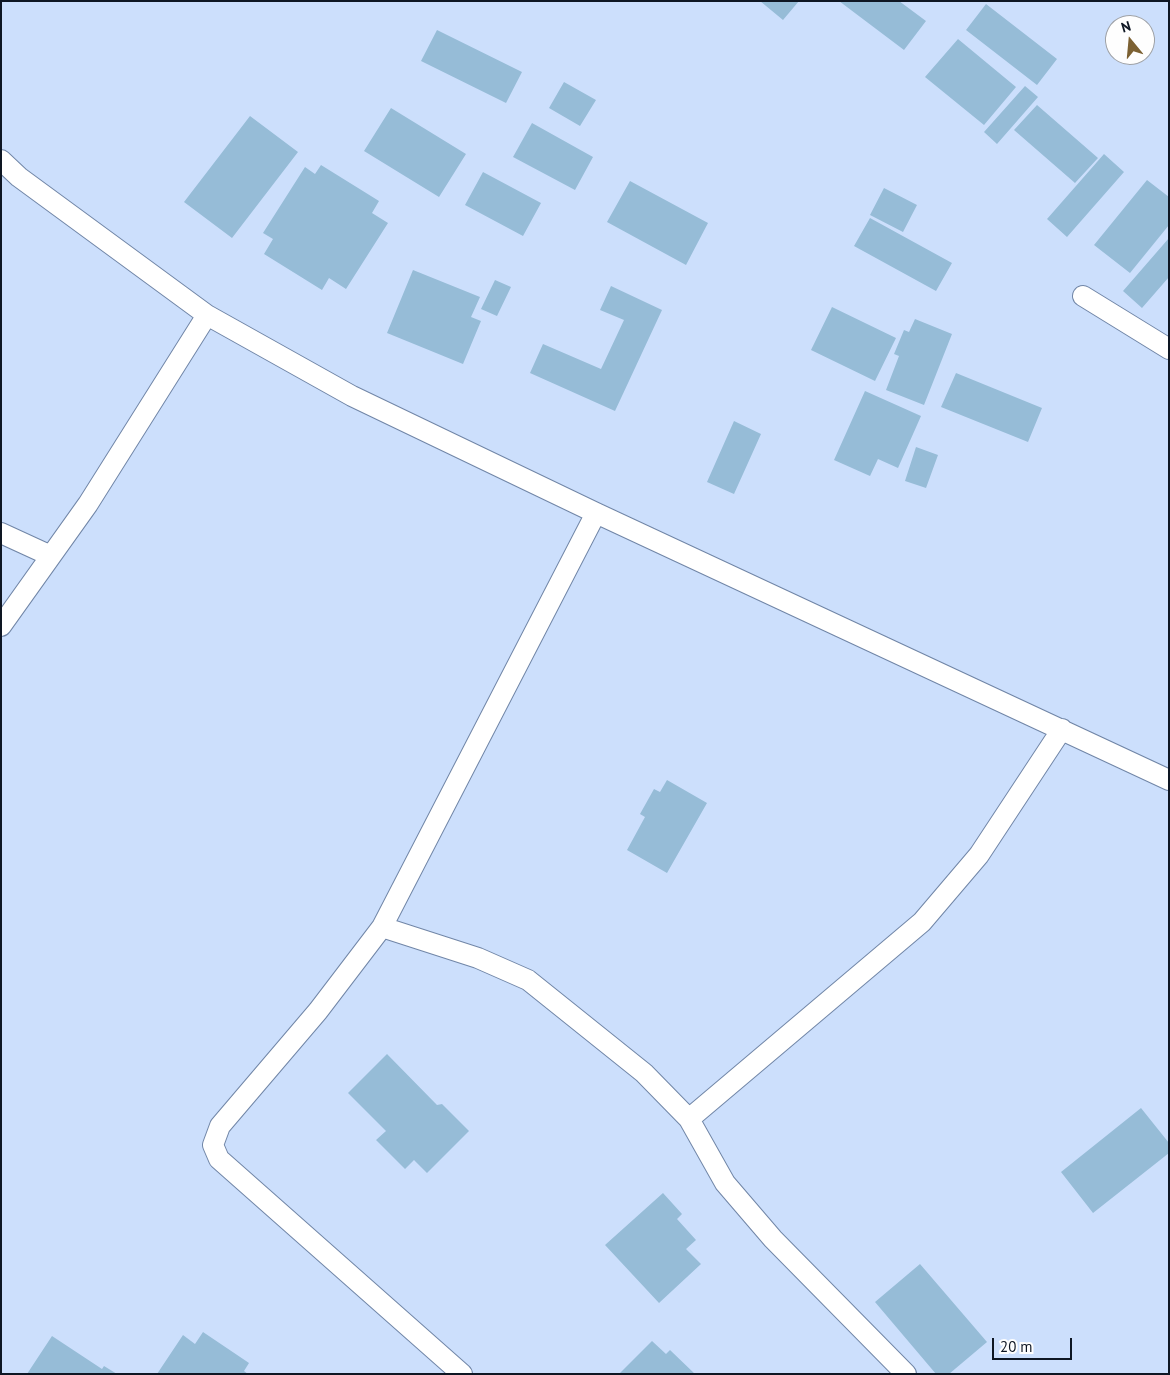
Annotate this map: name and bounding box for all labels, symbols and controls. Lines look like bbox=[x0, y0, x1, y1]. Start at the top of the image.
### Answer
north arrow bbox=[1105, 15, 1155, 65]
text: N bbox=[1119, 17, 1133, 37]
scale bar bbox=[995, 1328, 1075, 1360]
text: 20 m bbox=[1000, 1337, 1033, 1356]

